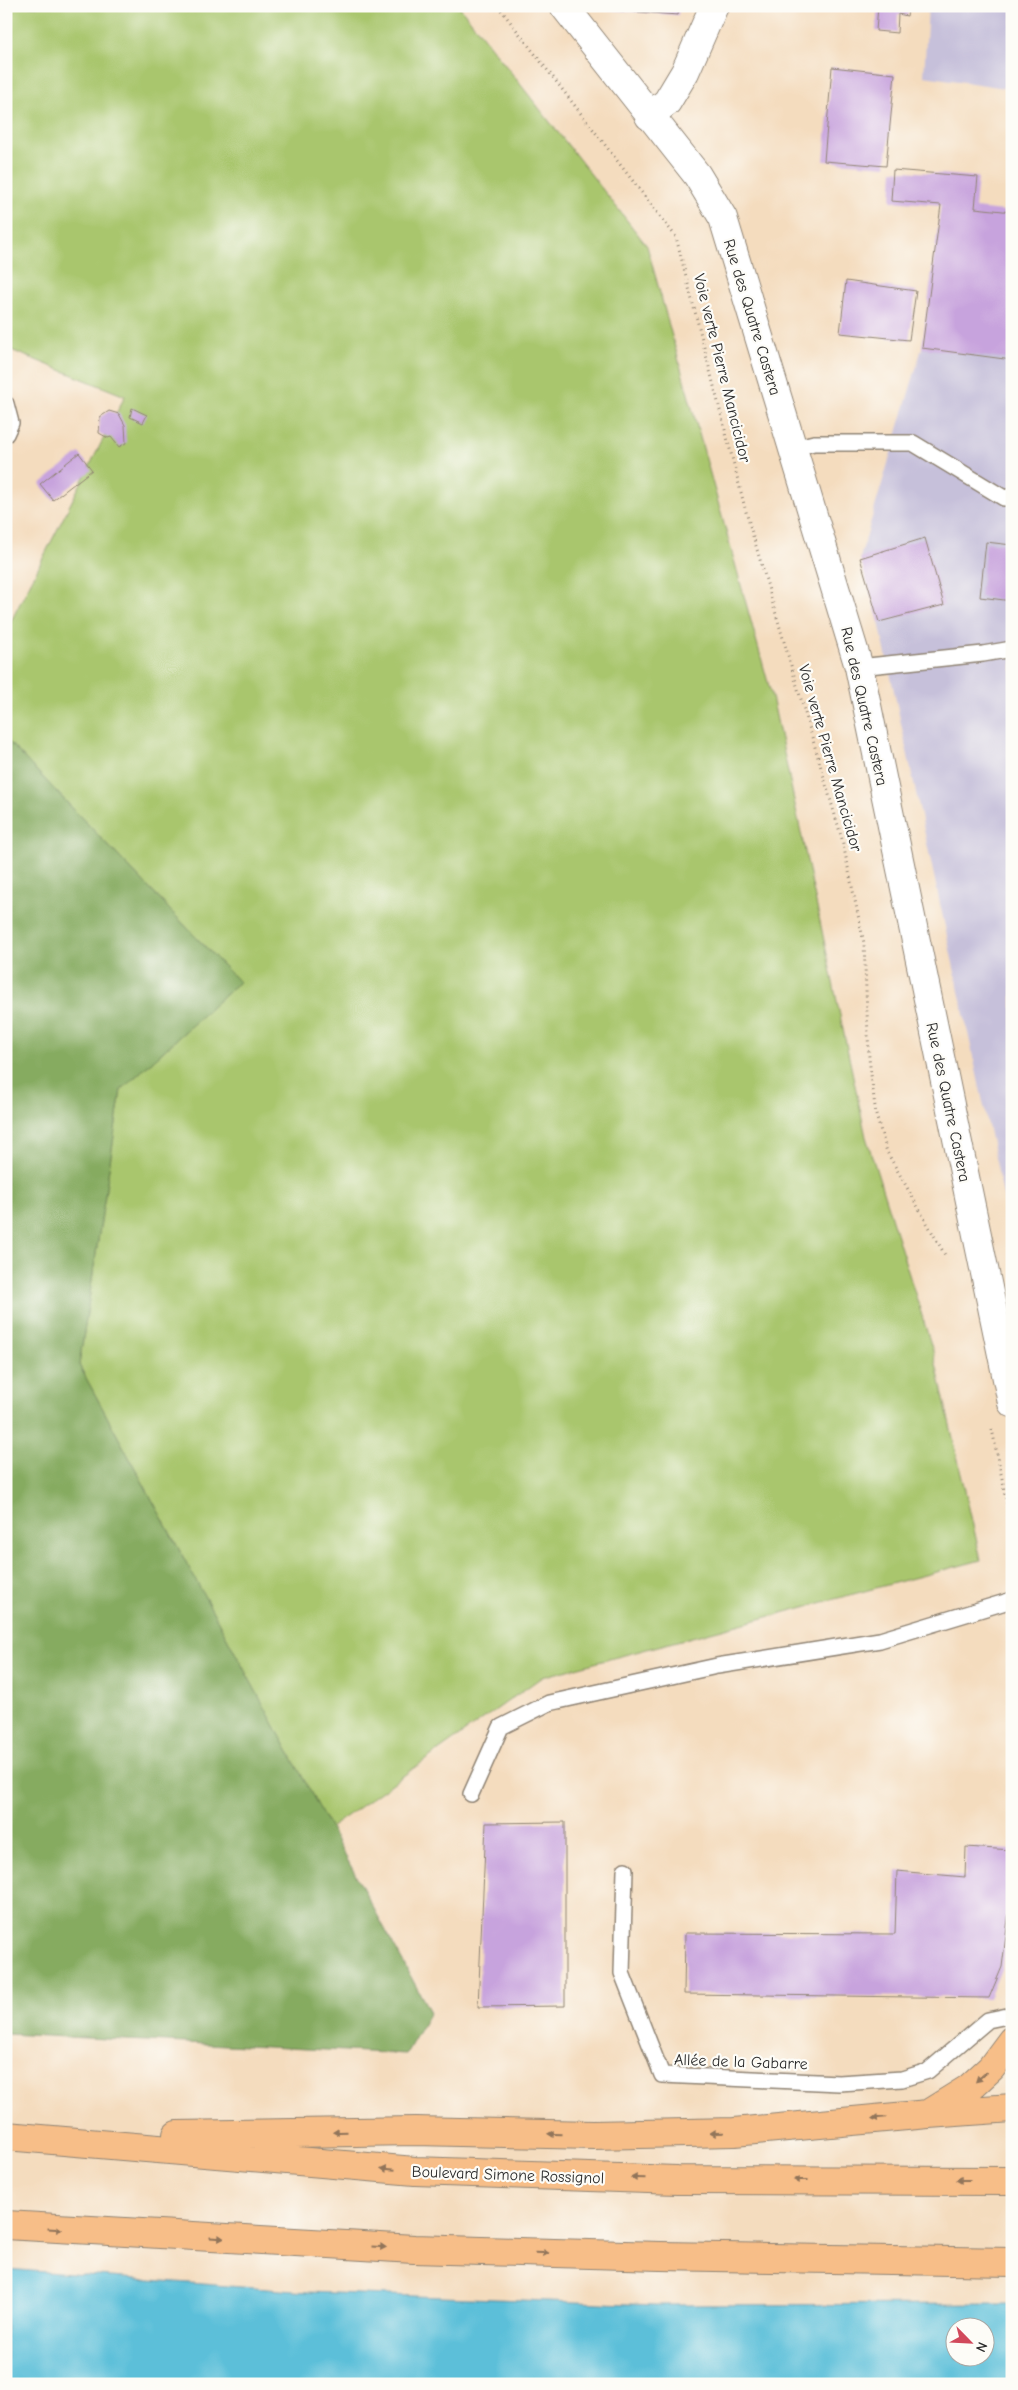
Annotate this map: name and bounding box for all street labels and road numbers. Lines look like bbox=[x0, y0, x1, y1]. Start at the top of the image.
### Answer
street label: Rue des Quatre Castera bbox=[720, 237, 784, 398]
street label: Voie verte Pierre Mancicidor bbox=[690, 272, 754, 465]
street label: Rue des Quatre Castera bbox=[837, 625, 891, 787]
street label: Voie verte Pierre Mancicidor bbox=[795, 662, 866, 855]
street label: Rue des Quatre Castera bbox=[922, 1021, 974, 1184]
street label: Allée de la Gabarre bbox=[674, 2051, 808, 2073]
street label: Boulevard Simone Rossignol bbox=[411, 2163, 605, 2187]

